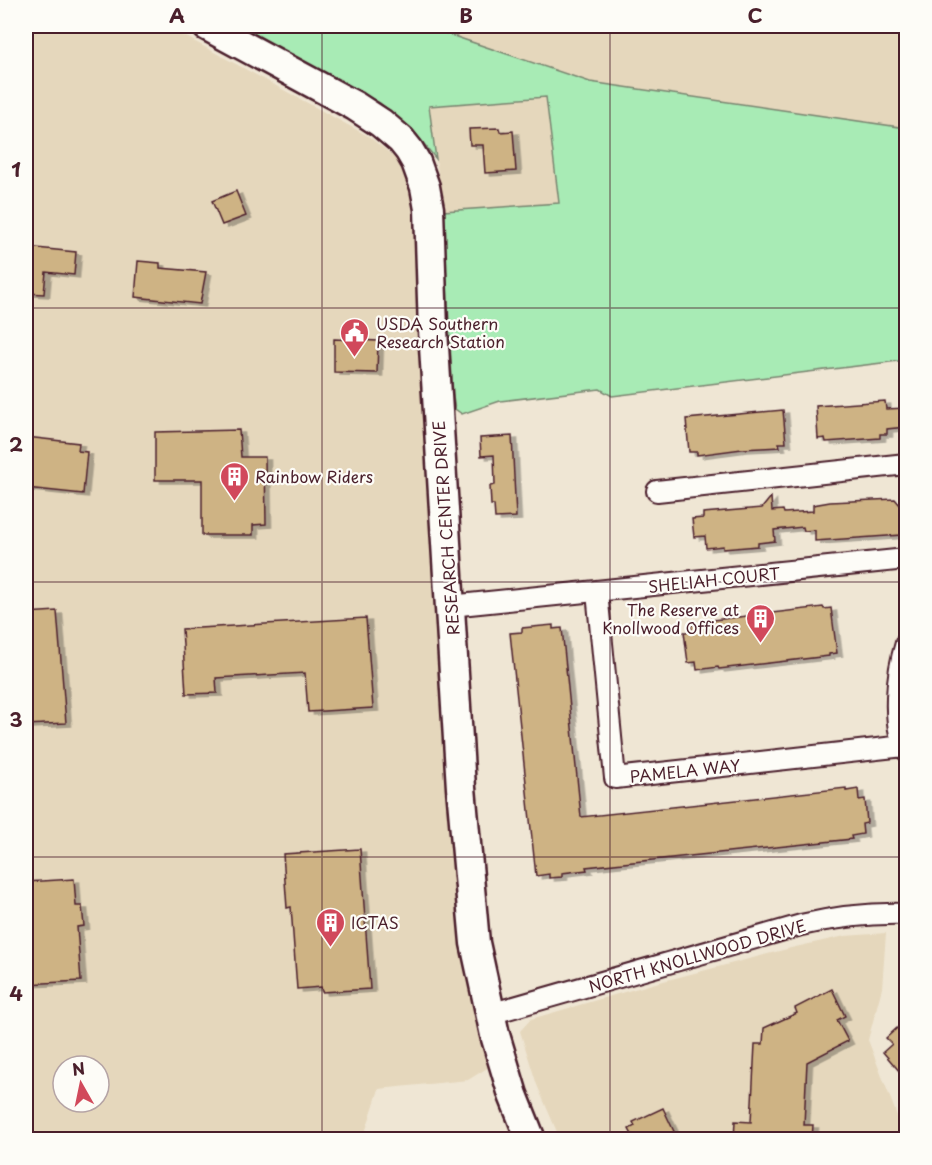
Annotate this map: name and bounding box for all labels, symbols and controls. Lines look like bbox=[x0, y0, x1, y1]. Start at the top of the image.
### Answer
text: A bbox=[169, 0, 185, 30]
text: B bbox=[459, 0, 473, 30]
text: C bbox=[747, 0, 763, 30]
text: 1 bbox=[11, 154, 21, 184]
place label: USDA Southern Research Station bbox=[376, 311, 505, 353]
public building icon: USDA Southern Research Station bbox=[339, 316, 371, 358]
street label: RESEARCH CENTER DRIVE bbox=[426, 420, 464, 636]
text: 2 bbox=[9, 429, 23, 459]
building icon: Rainbow Riders bbox=[218, 460, 250, 502]
place label: Rainbow Riders bbox=[255, 464, 373, 488]
street label: SHELIAH COURT bbox=[647, 560, 781, 598]
place label: The Reserve at Knollwood Offices bbox=[602, 597, 739, 639]
building icon: The Reserve at Knollwood Offices bbox=[744, 602, 776, 644]
text: 3 bbox=[9, 704, 23, 734]
street label: PAMELA WAY bbox=[629, 752, 741, 788]
building icon: ICTAS bbox=[314, 906, 346, 948]
place label: ICTAS bbox=[351, 910, 399, 934]
street label: NORTH KNOLLWOOD DRIVE bbox=[586, 912, 808, 998]
text: 4 bbox=[9, 978, 23, 1008]
north arrow bbox=[51, 1054, 111, 1114]
text: N bbox=[70, 1055, 87, 1081]

